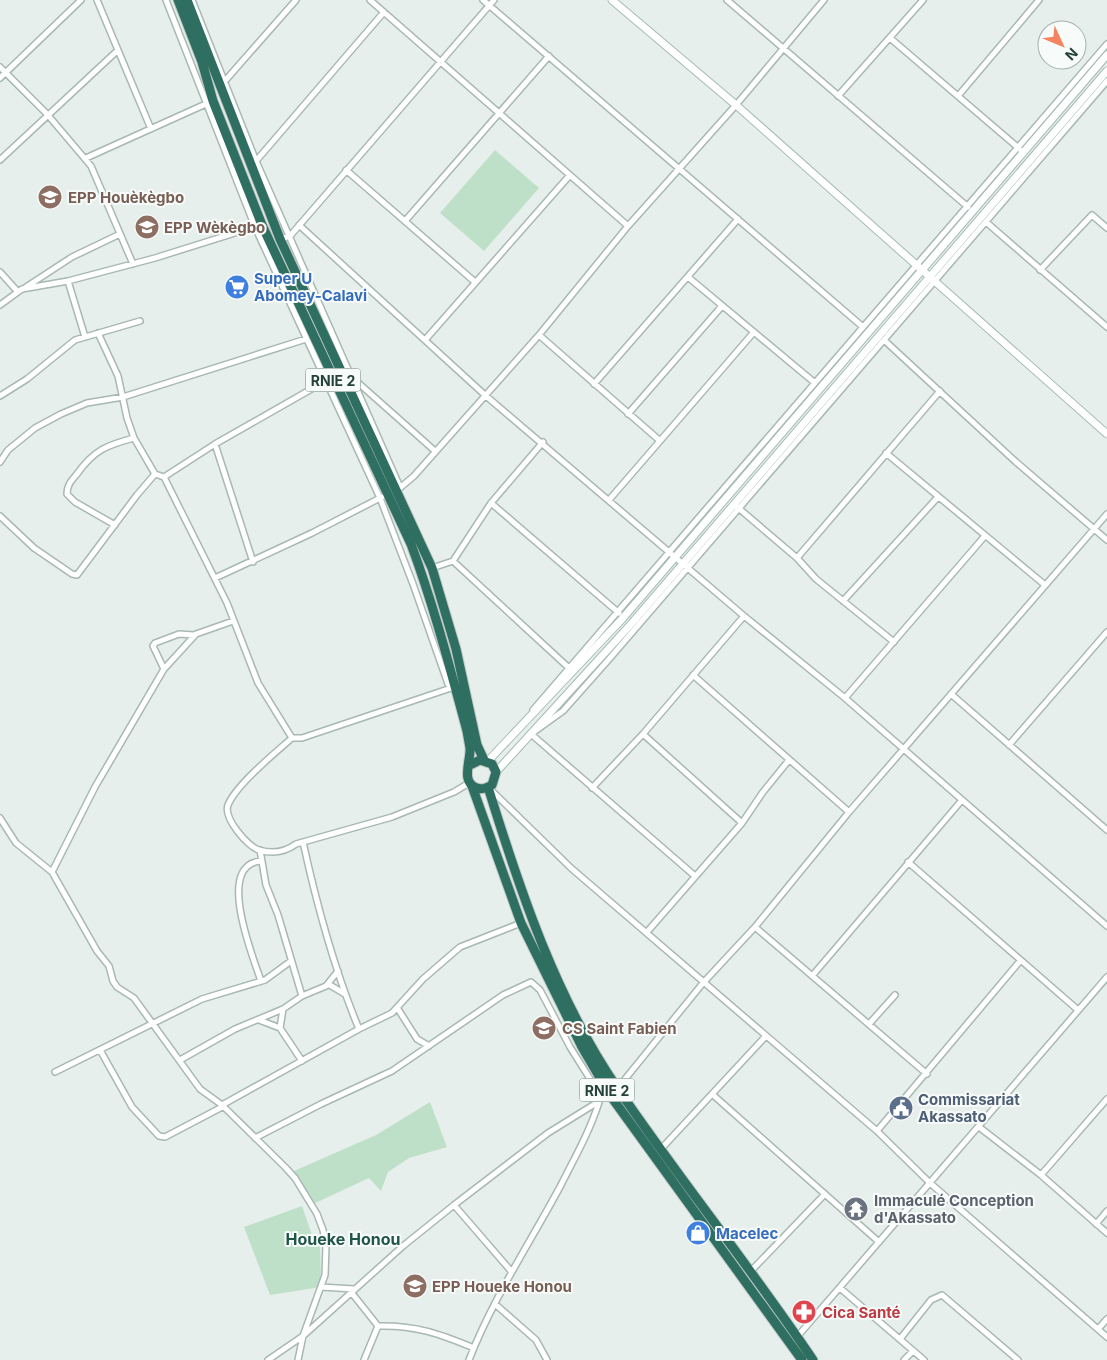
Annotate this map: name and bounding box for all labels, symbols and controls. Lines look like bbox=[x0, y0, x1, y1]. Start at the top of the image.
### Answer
north arrow bbox=[1037, 20, 1087, 70]
text: N bbox=[1062, 45, 1082, 64]
school or university icon: EPP Houèkègbo bbox=[37, 184, 63, 210]
place label: EPP Houèkègbo bbox=[68, 188, 184, 207]
school or university icon: EPP Wèkègbo bbox=[134, 214, 160, 240]
place label: EPP Wèkègbo bbox=[164, 218, 265, 237]
place label: Super U Abomey-Calavi bbox=[254, 269, 367, 305]
supermarket icon: Super U Abomey-Calavi bbox=[224, 274, 250, 300]
road number: RNIE 2 bbox=[306, 368, 360, 392]
school or university icon: CS Saint Fabien bbox=[531, 1015, 557, 1041]
place label: CS Saint Fabien bbox=[562, 1019, 677, 1038]
road number: RNIE 2 bbox=[580, 1078, 634, 1102]
place label: Commissariat Akassato bbox=[918, 1090, 1020, 1126]
public building icon: Commissariat Akassato bbox=[888, 1095, 914, 1121]
place label: Immaculé Conception d'Akassato bbox=[874, 1191, 1034, 1227]
temple icon: Immaculé Conception d'Akassato bbox=[843, 1196, 869, 1222]
shop icon: Macelec bbox=[685, 1220, 711, 1246]
place label: Macelec bbox=[716, 1224, 778, 1243]
district label: Houeke Honou bbox=[286, 1229, 401, 1249]
school or university icon: EPP Houeke Honou bbox=[402, 1273, 428, 1299]
place label: EPP Houeke Honou bbox=[432, 1277, 572, 1296]
pharmacy icon: Cica Santé bbox=[791, 1299, 817, 1325]
place label: Cica Santé bbox=[822, 1303, 901, 1322]

